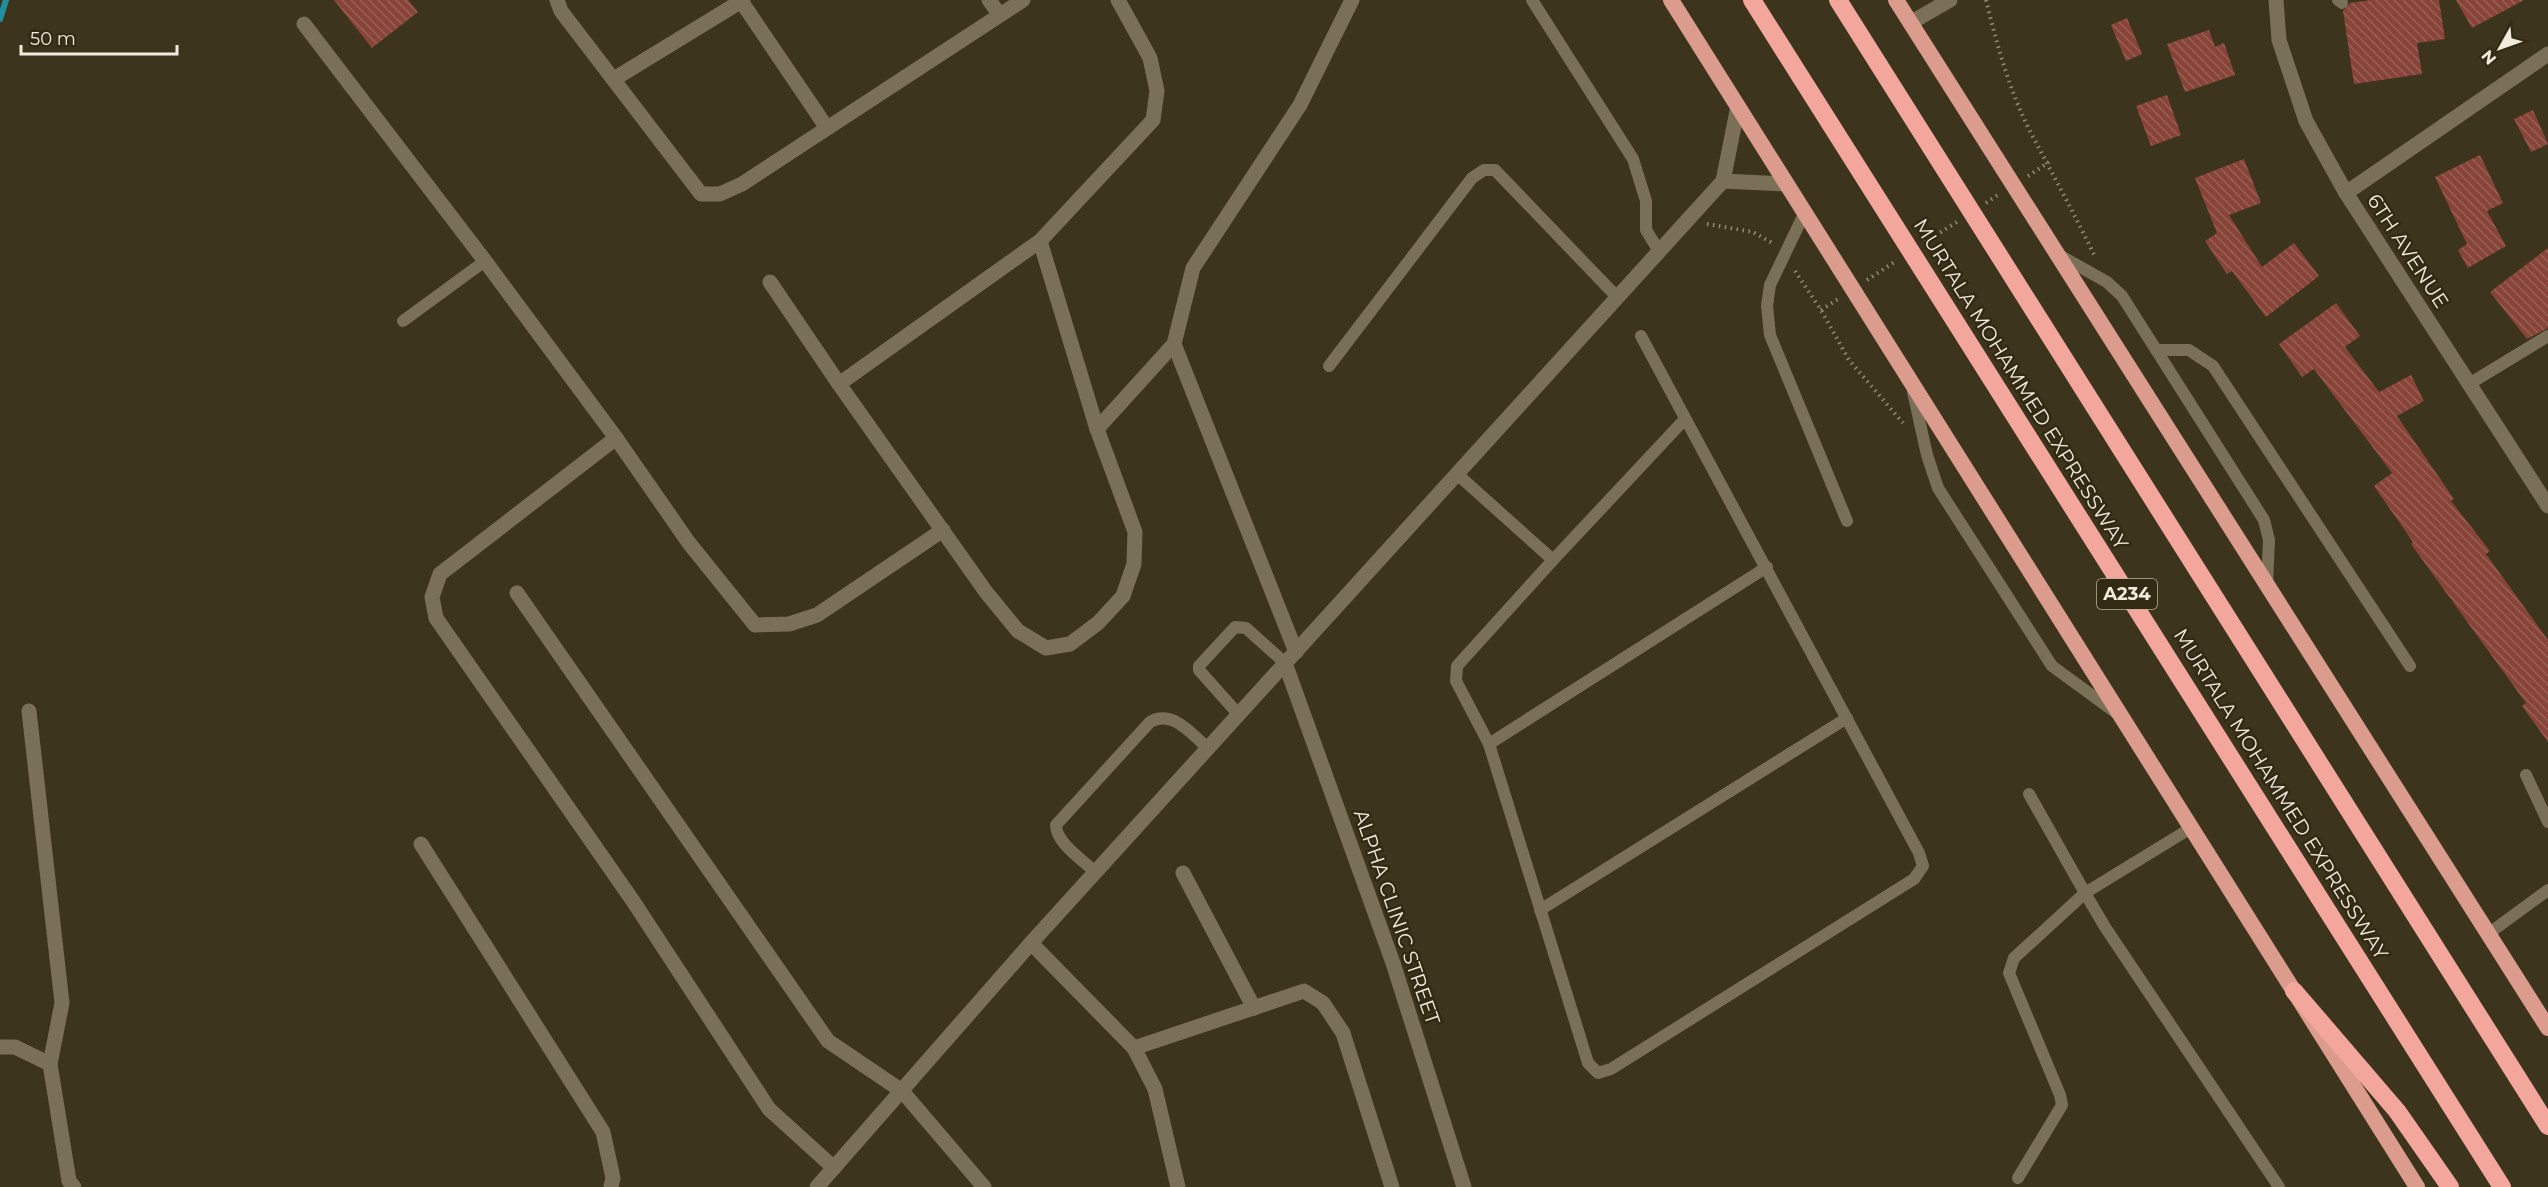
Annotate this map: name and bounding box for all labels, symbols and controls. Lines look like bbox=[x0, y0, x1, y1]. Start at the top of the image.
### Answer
scale bar bbox=[21, 18, 177, 56]
north arrow bbox=[2470, 18, 2530, 78]
text: 50 m bbox=[30, 28, 76, 50]
text: N bbox=[2477, 46, 2500, 68]
street label: 6TH AVENUE bbox=[2362, 189, 2454, 313]
street label: MURTALA MOHAMMED EXPRESSWAY bbox=[1909, 214, 2134, 554]
road number: A234 bbox=[2097, 579, 2157, 609]
street label: MURTALA MOHAMMED EXPRESSWAY bbox=[2169, 624, 2394, 964]
street label: ALPHA CLINIC STREET bbox=[1349, 806, 1445, 1028]

